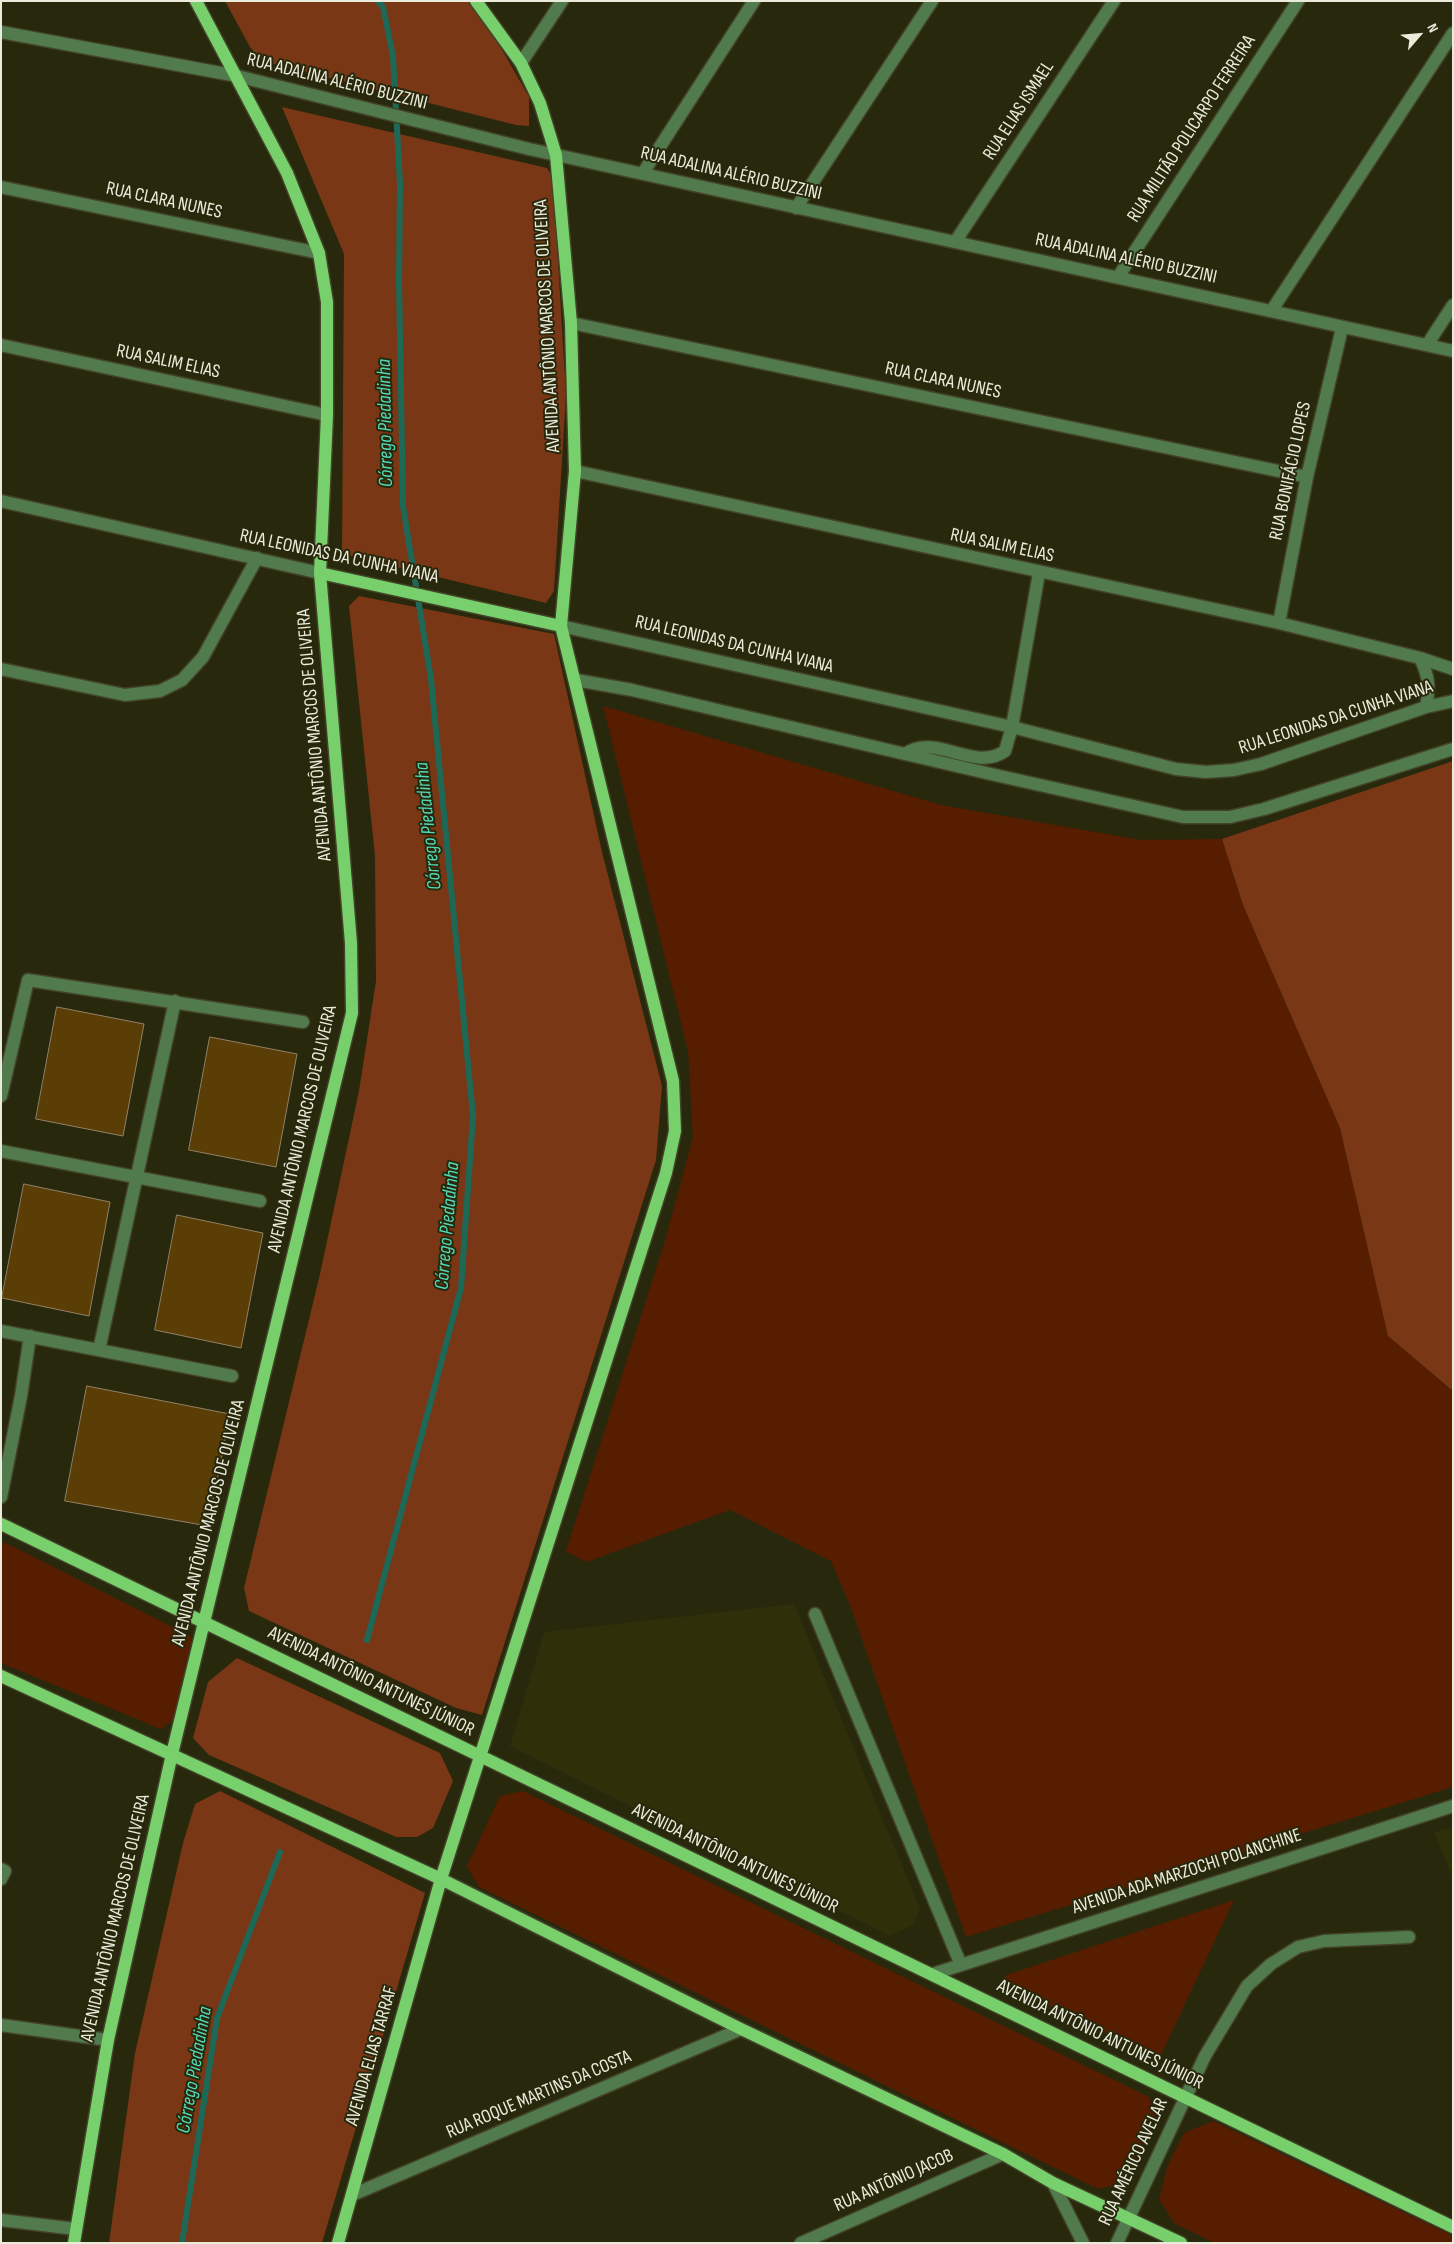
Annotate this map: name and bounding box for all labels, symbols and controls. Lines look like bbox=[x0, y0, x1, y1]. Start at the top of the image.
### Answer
north arrow bbox=[1394, 10, 1444, 60]
text: N bbox=[1424, 21, 1442, 35]
street label: RUA MILITÃO POLICARPO FERREIRA bbox=[1123, 31, 1261, 227]
street label: RUA ADALINA ALÉRIO BUZZINI bbox=[244, 49, 430, 115]
street label: RUA ELIAS ISMAEL bbox=[979, 57, 1059, 165]
street label: RUA ADALINA ALÉRIO BUZZINI bbox=[638, 142, 824, 206]
street label: RUA CLARA NUNES bbox=[104, 178, 224, 224]
street label: AVENIDA ANTÔNIO MARCOS DE OLIVEIRA bbox=[530, 199, 566, 453]
street label: RUA ADALINA ALÉRIO BUZZINI bbox=[1033, 229, 1219, 289]
street label: RUA SALIM ELIAS bbox=[114, 340, 222, 384]
street label: RUA CLARA NUNES bbox=[883, 358, 1003, 404]
water label: Córrego Piedadinha bbox=[373, 359, 399, 487]
street label: RUA BONIFÁCIO LOPES bbox=[1265, 400, 1317, 542]
street label: RUA SALIM ELIAS bbox=[948, 524, 1056, 568]
street label: RUA LEONIDAS DA CUNHA VIANA bbox=[237, 525, 441, 589]
street label: AVENIDA ANTÔNIO MARCOS DE OLIVEIRA bbox=[293, 608, 337, 862]
street label: RUA LEONIDAS DA CUNHA VIANA bbox=[633, 611, 835, 679]
street label: RUA LEONIDAS DA CUNHA VIANA bbox=[1236, 676, 1436, 760]
water label: Córrego Piedadinha bbox=[410, 761, 448, 891]
street label: AVENIDA ANTÔNIO MARCOS DE OLIVEIRA bbox=[263, 1003, 343, 1255]
water label: Córrego Piedadinha bbox=[430, 1161, 466, 1291]
street label: AVENIDA ANTÔNIO MARCOS DE OLIVEIRA bbox=[167, 1397, 251, 1649]
street label: AVENIDA ANTÔNIO ANTUNES JÚNIOR bbox=[264, 1622, 478, 1742]
street label: AVENIDA ANTÔNIO MARCOS DE OLIVEIRA bbox=[76, 1792, 156, 2044]
street label: AVENIDA ANTÔNIO ANTUNES JÚNIOR bbox=[628, 1799, 842, 1919]
street label: AVENIDA ADA MARZOCHI POLANCHINE bbox=[1070, 1824, 1304, 1920]
street label: AVENIDA ANTÔNIO ANTUNES JÚNIOR bbox=[993, 1975, 1207, 2095]
street label: AVENIDA ELIAS TARRAF bbox=[341, 1984, 403, 2128]
water label: Córrego Piedadinha bbox=[172, 2005, 218, 2135]
street label: RUA ROQUE MARTINS DA COSTA bbox=[443, 2046, 635, 2144]
street label: RUA AMÉRICO AVELAR bbox=[1094, 2094, 1174, 2230]
street label: RUA ANTÔNIO JACOB bbox=[831, 2144, 957, 2218]

